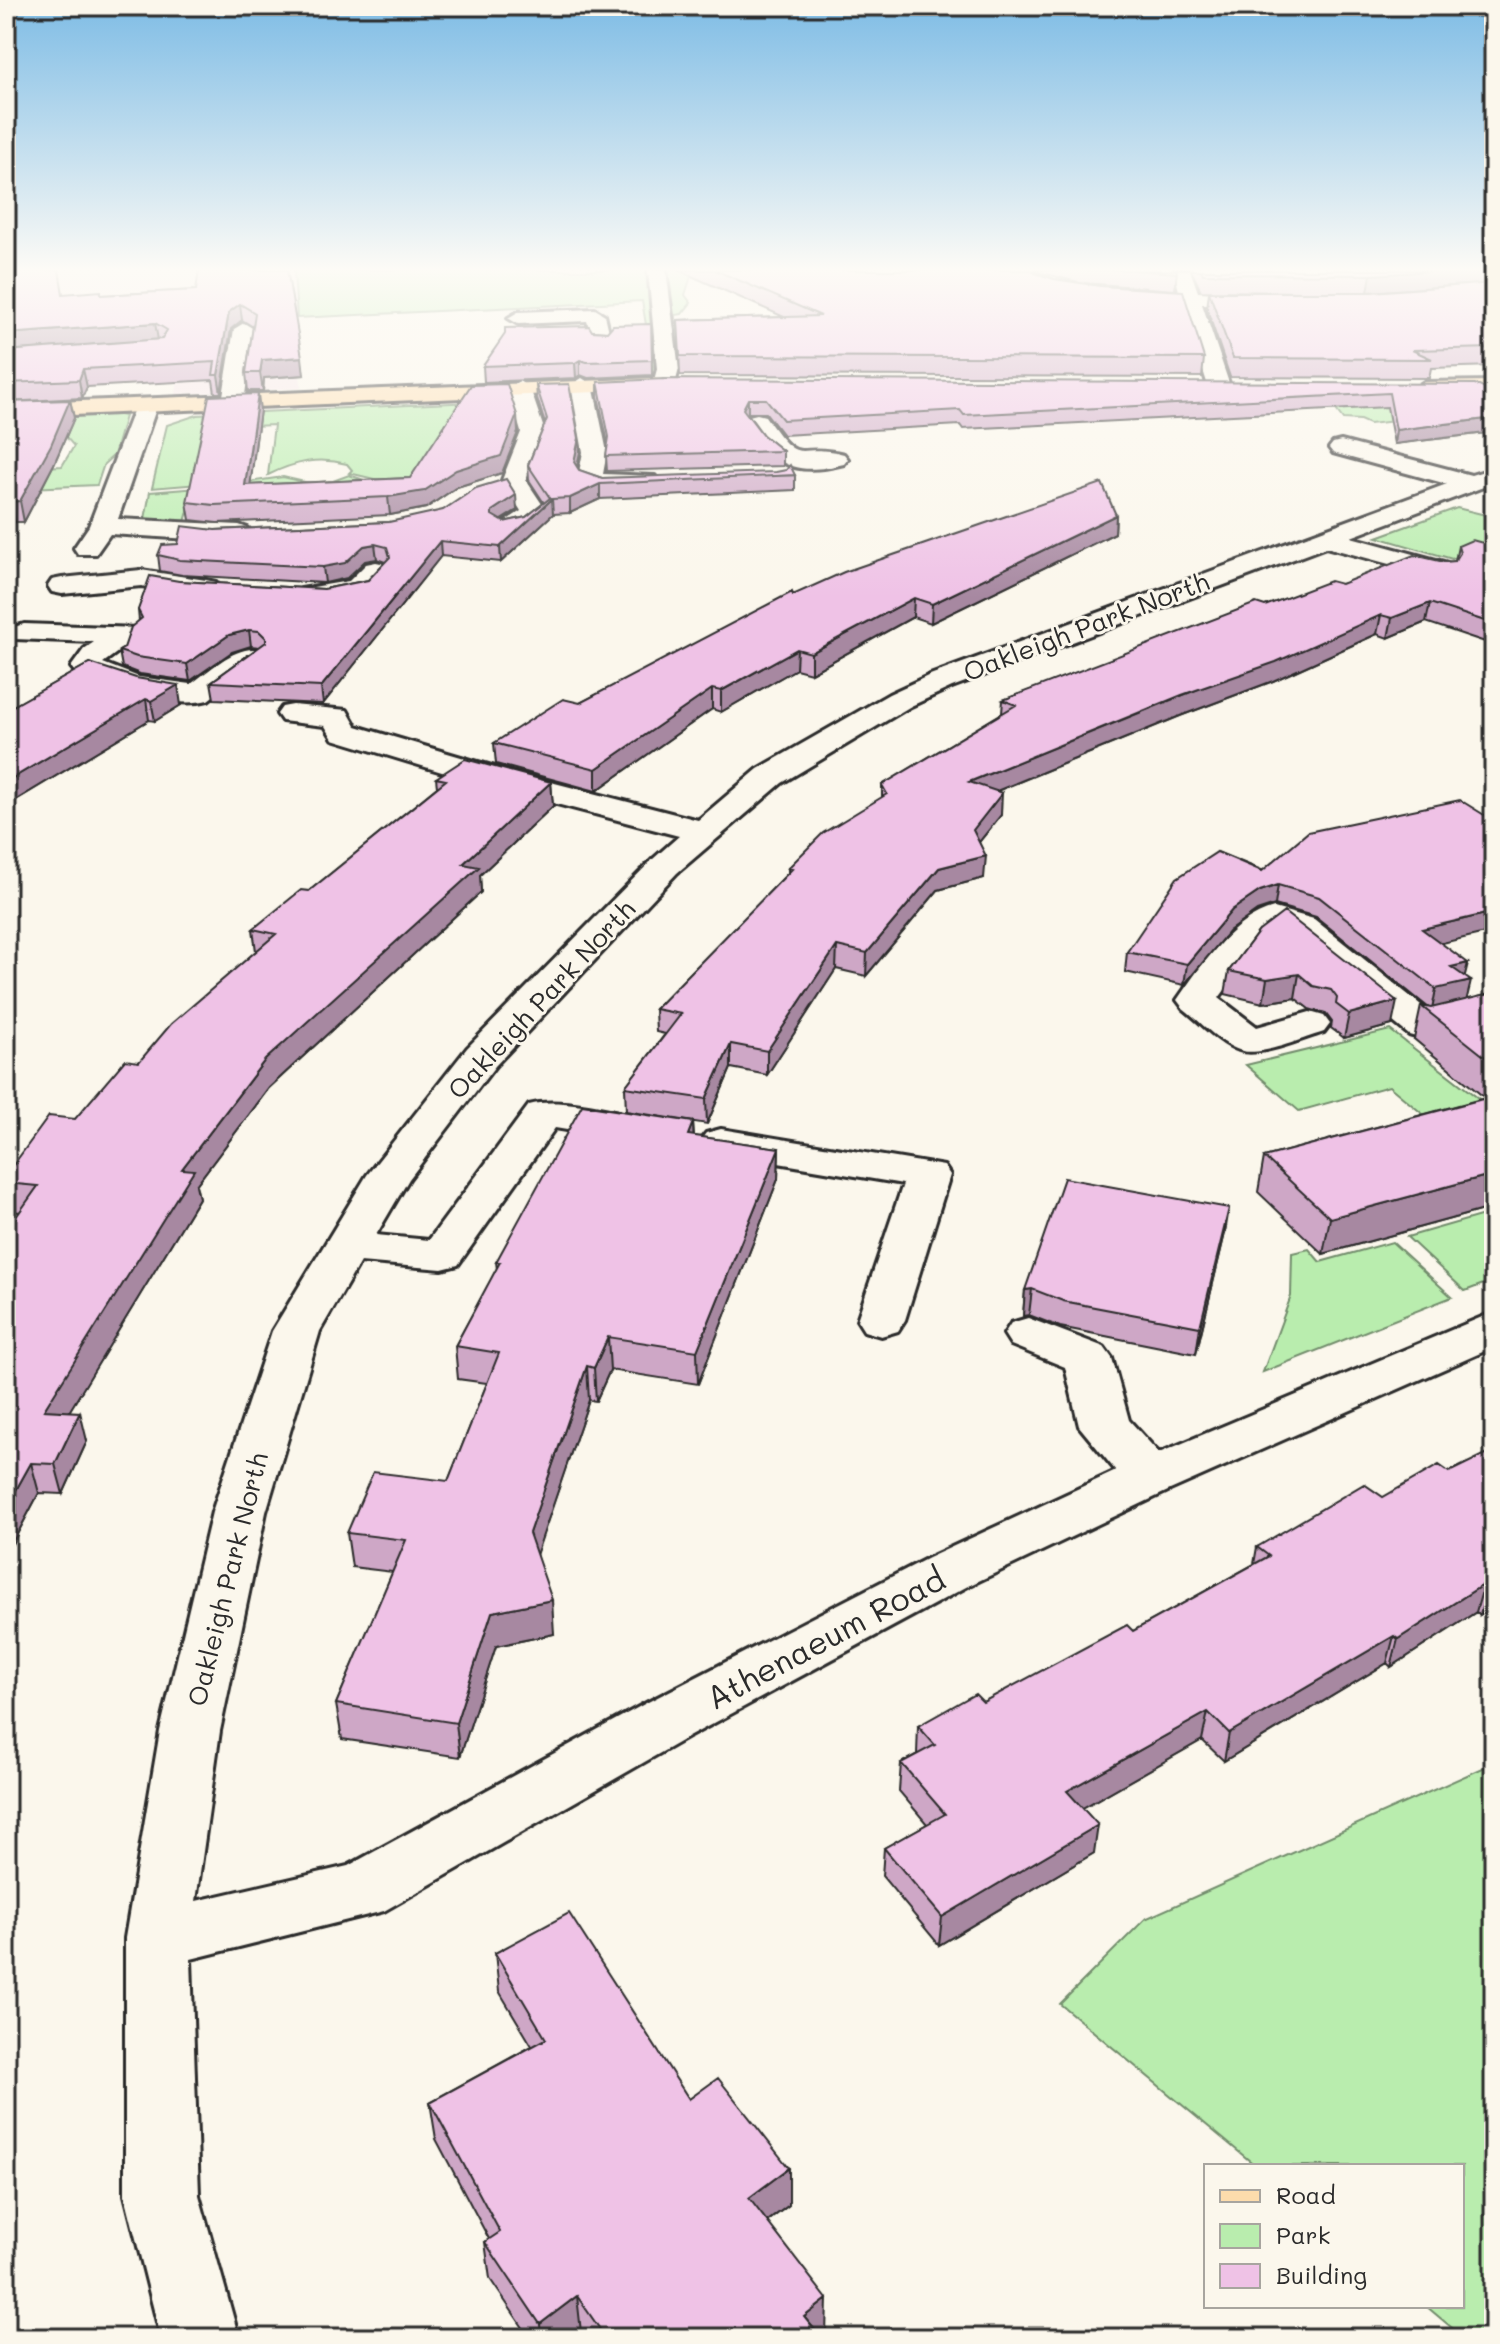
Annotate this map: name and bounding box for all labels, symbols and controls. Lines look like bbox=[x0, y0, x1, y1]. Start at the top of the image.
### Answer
street label: Oakleigh Park North bbox=[958, 563, 1214, 689]
street label: Oakleigh Park North bbox=[440, 892, 642, 1106]
street label: Oakleigh Park North bbox=[179, 1449, 275, 1709]
street label: Athenaeum Road bbox=[698, 1556, 952, 1718]
legend bbox=[1204, 2164, 1464, 2308]
text: Road bbox=[1276, 2179, 1336, 2210]
text: Park bbox=[1276, 2219, 1330, 2250]
text: Building bbox=[1276, 2259, 1367, 2290]

